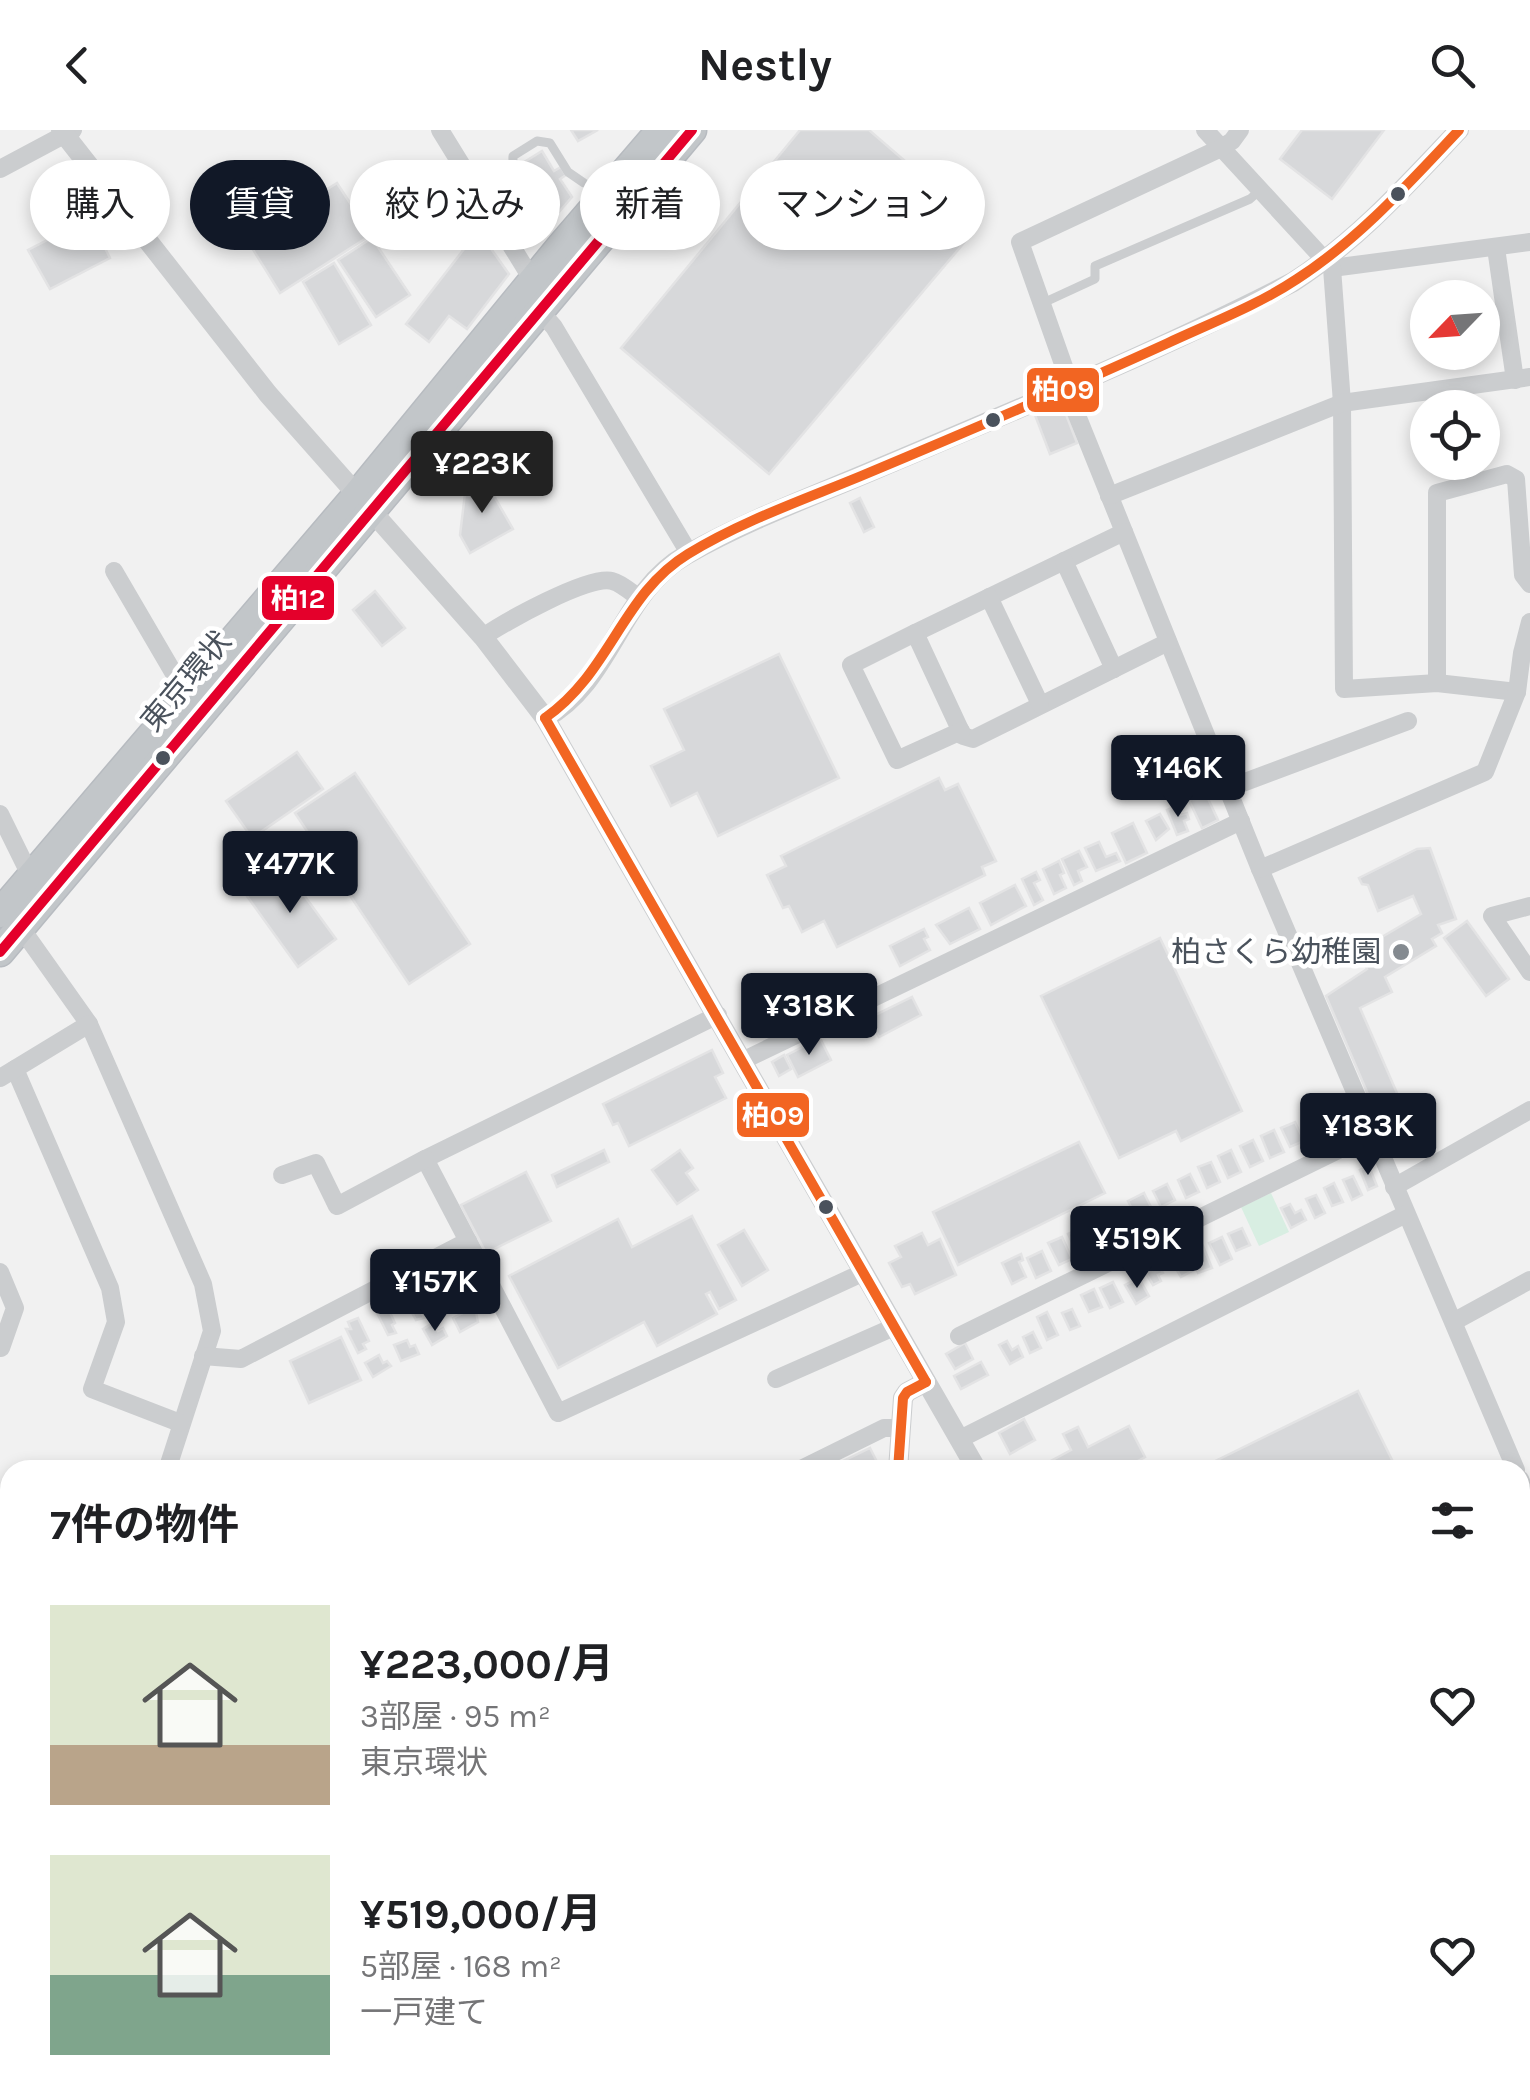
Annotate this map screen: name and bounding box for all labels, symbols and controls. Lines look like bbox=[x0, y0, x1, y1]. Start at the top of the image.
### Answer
icon: back bbox=[50, 38, 105, 93]
icon: search bbox=[1425, 38, 1480, 93]
text: Nestly bbox=[698, 39, 832, 91]
chip: 購入 bbox=[30, 160, 170, 250]
chip: 賃貸 bbox=[190, 160, 330, 250]
chip: 絞り込み bbox=[350, 160, 560, 250]
chip: 新着 bbox=[580, 160, 720, 250]
chip: マンション bbox=[740, 160, 985, 250]
unlabelled marker bbox=[1388, 184, 1408, 204]
north arrow bbox=[1410, 280, 1500, 370]
map controls bbox=[1410, 280, 1500, 480]
line badge: 柏09 bbox=[1025, 366, 1101, 414]
text: 柏09 bbox=[1032, 373, 1094, 406]
button: locate bbox=[1410, 390, 1500, 480]
unlabelled marker bbox=[983, 410, 1003, 430]
pin: ¥223K bbox=[412, 431, 552, 516]
text: ¥223K bbox=[433, 445, 531, 482]
line badge: 柏12 bbox=[260, 574, 336, 622]
text: 柏12 bbox=[271, 582, 325, 615]
street label: 東京環状 bbox=[134, 623, 238, 739]
pin: ¥146K bbox=[1108, 735, 1248, 820]
unlabelled marker bbox=[153, 748, 173, 768]
text: ¥146K bbox=[1133, 749, 1223, 786]
pin: ¥477K bbox=[220, 831, 360, 916]
text: ¥477K bbox=[245, 845, 335, 882]
place label: 柏さくら幼稚園 bbox=[1171, 934, 1381, 970]
marker: 柏さくら幼稚園 bbox=[1390, 941, 1412, 963]
pin: ¥318K bbox=[739, 973, 879, 1058]
text: ¥318K bbox=[763, 987, 855, 1024]
line badge: 柏09 bbox=[735, 1091, 811, 1139]
pin: ¥183K bbox=[1298, 1093, 1438, 1178]
text: 柏09 bbox=[742, 1099, 804, 1132]
text: ¥183K bbox=[1322, 1107, 1414, 1144]
unlabelled marker bbox=[816, 1197, 836, 1217]
pin: ¥519K bbox=[1067, 1206, 1207, 1291]
text: ¥519K bbox=[1092, 1220, 1182, 1257]
pin: ¥157K bbox=[365, 1249, 505, 1334]
text: ¥157K bbox=[392, 1263, 478, 1300]
icon: filters bbox=[1425, 1493, 1480, 1548]
text: 7件の物件 bbox=[50, 1500, 239, 1550]
text: ¥223,000/月 bbox=[360, 1639, 614, 1689]
icon: home bbox=[130, 1645, 250, 1765]
icon: heart bbox=[1425, 1678, 1480, 1733]
text: 3部屋 · 95 m² bbox=[360, 1698, 551, 1735]
text: 東京環状 bbox=[360, 1744, 488, 1781]
text: ¥519,000/月 bbox=[360, 1889, 602, 1939]
icon: home bbox=[130, 1895, 250, 2015]
icon: heart bbox=[1425, 1928, 1480, 1983]
text: 5部屋 · 168 m² bbox=[360, 1948, 562, 1985]
text: 一戸建て bbox=[360, 1994, 488, 2031]

